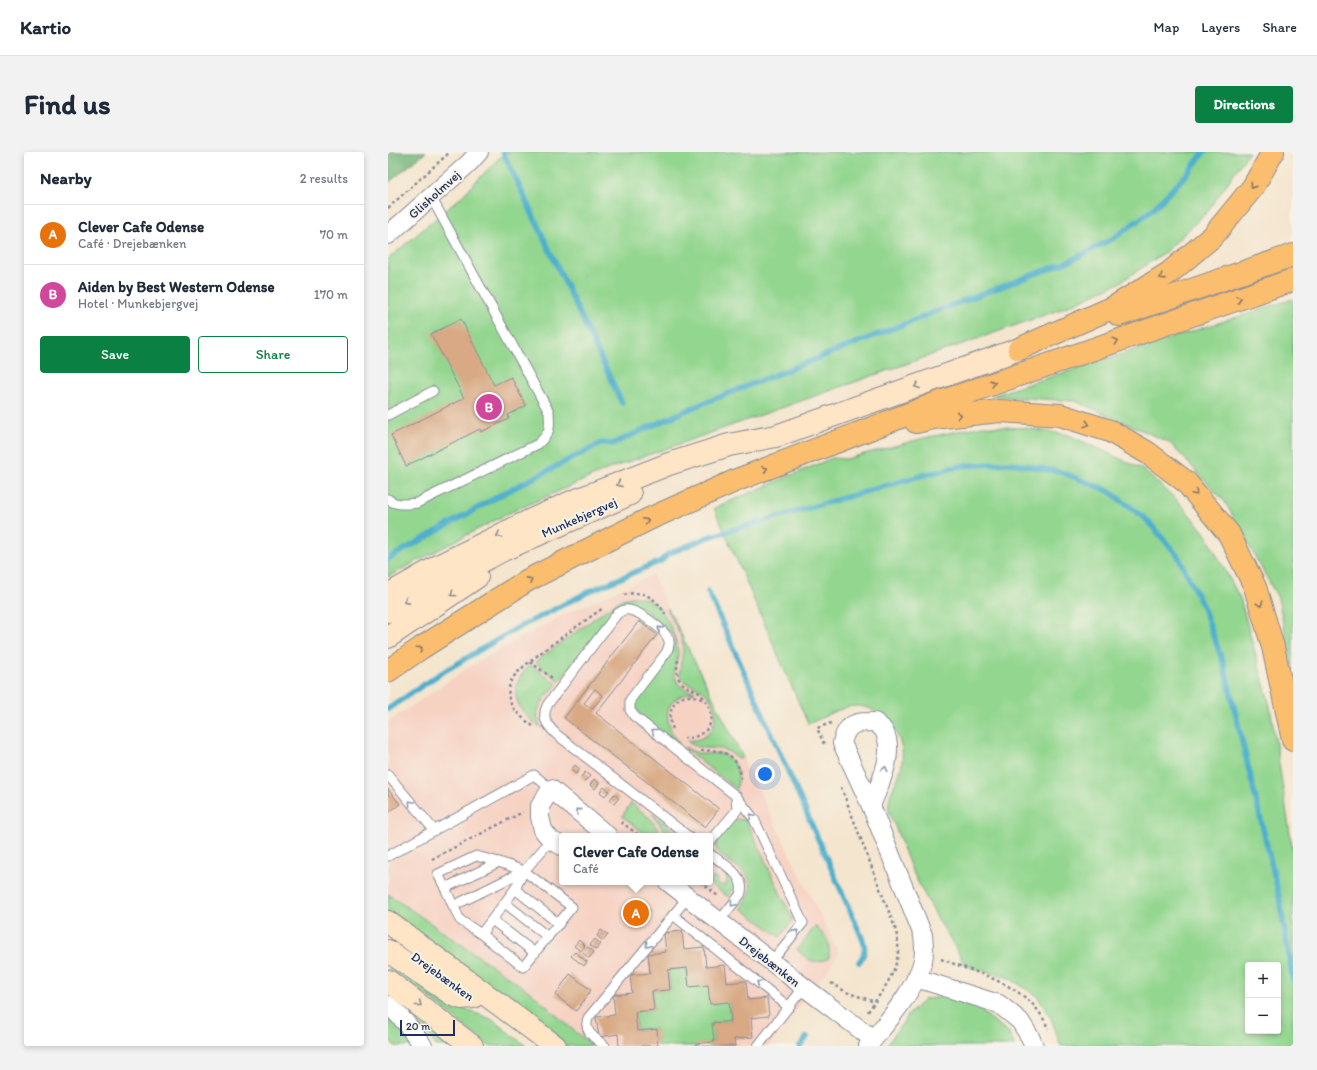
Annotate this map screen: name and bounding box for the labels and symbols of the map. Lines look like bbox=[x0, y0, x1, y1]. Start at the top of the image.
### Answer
street label: Glisholmvej bbox=[405, 167, 463, 222]
one-way arrow bbox=[1251, 182, 1258, 189]
one-way arrow bbox=[1159, 273, 1166, 280]
one-way arrow bbox=[1236, 295, 1243, 303]
one-way arrow bbox=[1113, 337, 1120, 345]
one-way arrow bbox=[990, 380, 997, 388]
one-way arrow bbox=[913, 381, 920, 389]
pin: B bbox=[476, 392, 502, 422]
one-way arrow bbox=[956, 411, 962, 420]
one-way arrow bbox=[1084, 419, 1091, 428]
one-way arrow bbox=[762, 466, 769, 474]
one-way arrow bbox=[615, 479, 622, 487]
one-way arrow bbox=[1191, 489, 1198, 496]
street label: Munkebjergvej bbox=[539, 494, 619, 541]
one-way arrow bbox=[642, 518, 649, 526]
one-way arrow bbox=[496, 530, 504, 538]
one-way arrow bbox=[526, 577, 533, 584]
one-way arrow bbox=[450, 589, 457, 596]
one-way arrow bbox=[403, 596, 410, 604]
one-way arrow bbox=[1255, 601, 1264, 608]
one-way arrow bbox=[657, 627, 664, 634]
one-way arrow bbox=[416, 646, 423, 654]
one-way arrow bbox=[651, 729, 658, 736]
your location bbox=[755, 764, 775, 784]
one-way arrow bbox=[880, 766, 888, 773]
one-way arrow bbox=[409, 800, 416, 807]
one-way arrow bbox=[575, 809, 582, 816]
one-way arrow bbox=[749, 813, 756, 820]
pin: A bbox=[623, 898, 649, 928]
one-way arrow bbox=[731, 899, 738, 906]
one-way arrow bbox=[791, 929, 798, 936]
street label: Drejebænken bbox=[736, 933, 804, 990]
one-way arrow bbox=[645, 941, 652, 948]
street label: Drejebænken bbox=[409, 949, 477, 1004]
one-way arrow bbox=[756, 980, 763, 987]
one-way arrow bbox=[415, 1000, 422, 1007]
scale bar bbox=[400, 1018, 455, 1037]

